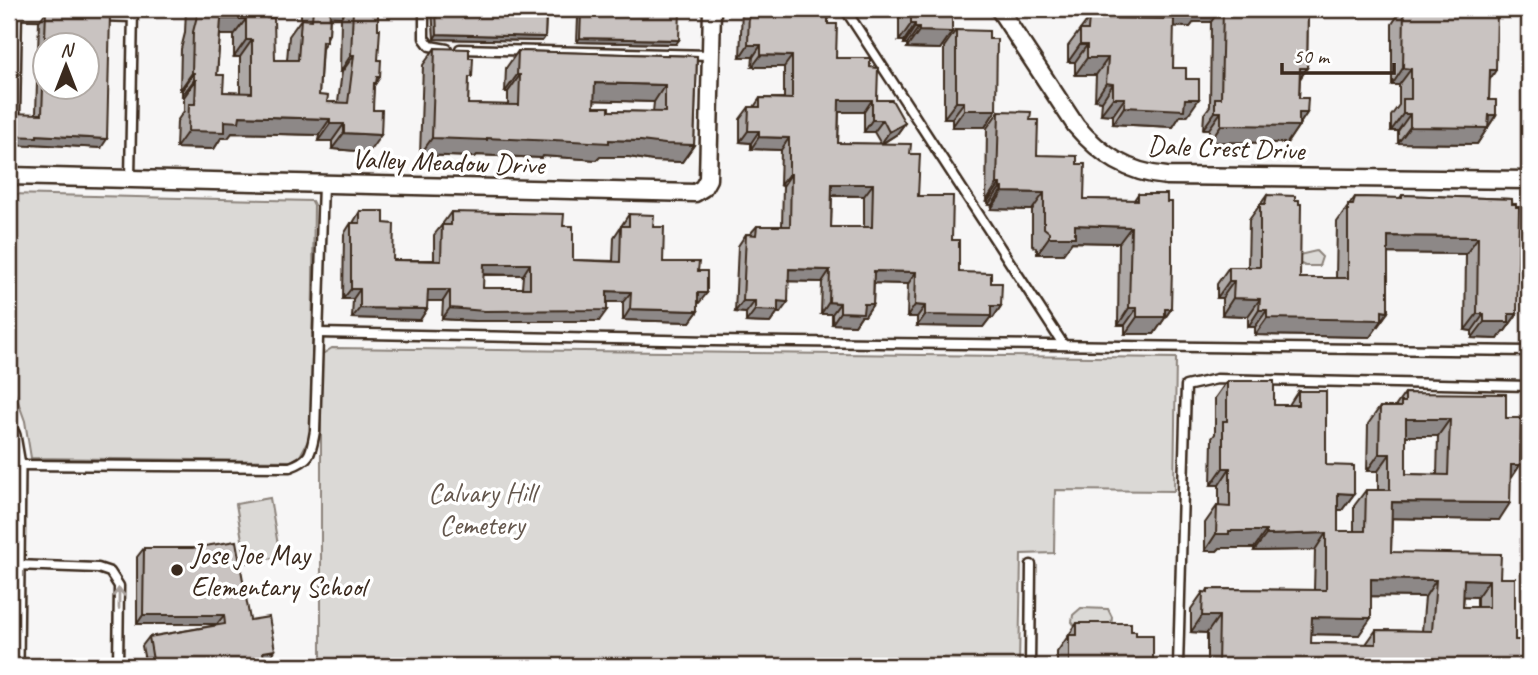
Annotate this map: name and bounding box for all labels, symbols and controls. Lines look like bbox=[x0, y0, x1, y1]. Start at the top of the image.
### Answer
north arrow bbox=[32, 32, 102, 102]
scale bar bbox=[1282, 32, 1394, 76]
text: N bbox=[60, 38, 75, 62]
text: 50 m bbox=[1293, 43, 1331, 69]
street label: Dale Crest Drive bbox=[1147, 127, 1307, 168]
street label: Valley Meadow Drive bbox=[351, 141, 547, 182]
park label: Calvary Hill Cemetery bbox=[428, 475, 541, 542]
place label: Jose Joe May Elementary School bbox=[189, 537, 371, 604]
marker: Jose Joe May Elementary School bbox=[169, 562, 185, 578]
one-way arrow bbox=[112, 587, 126, 610]

